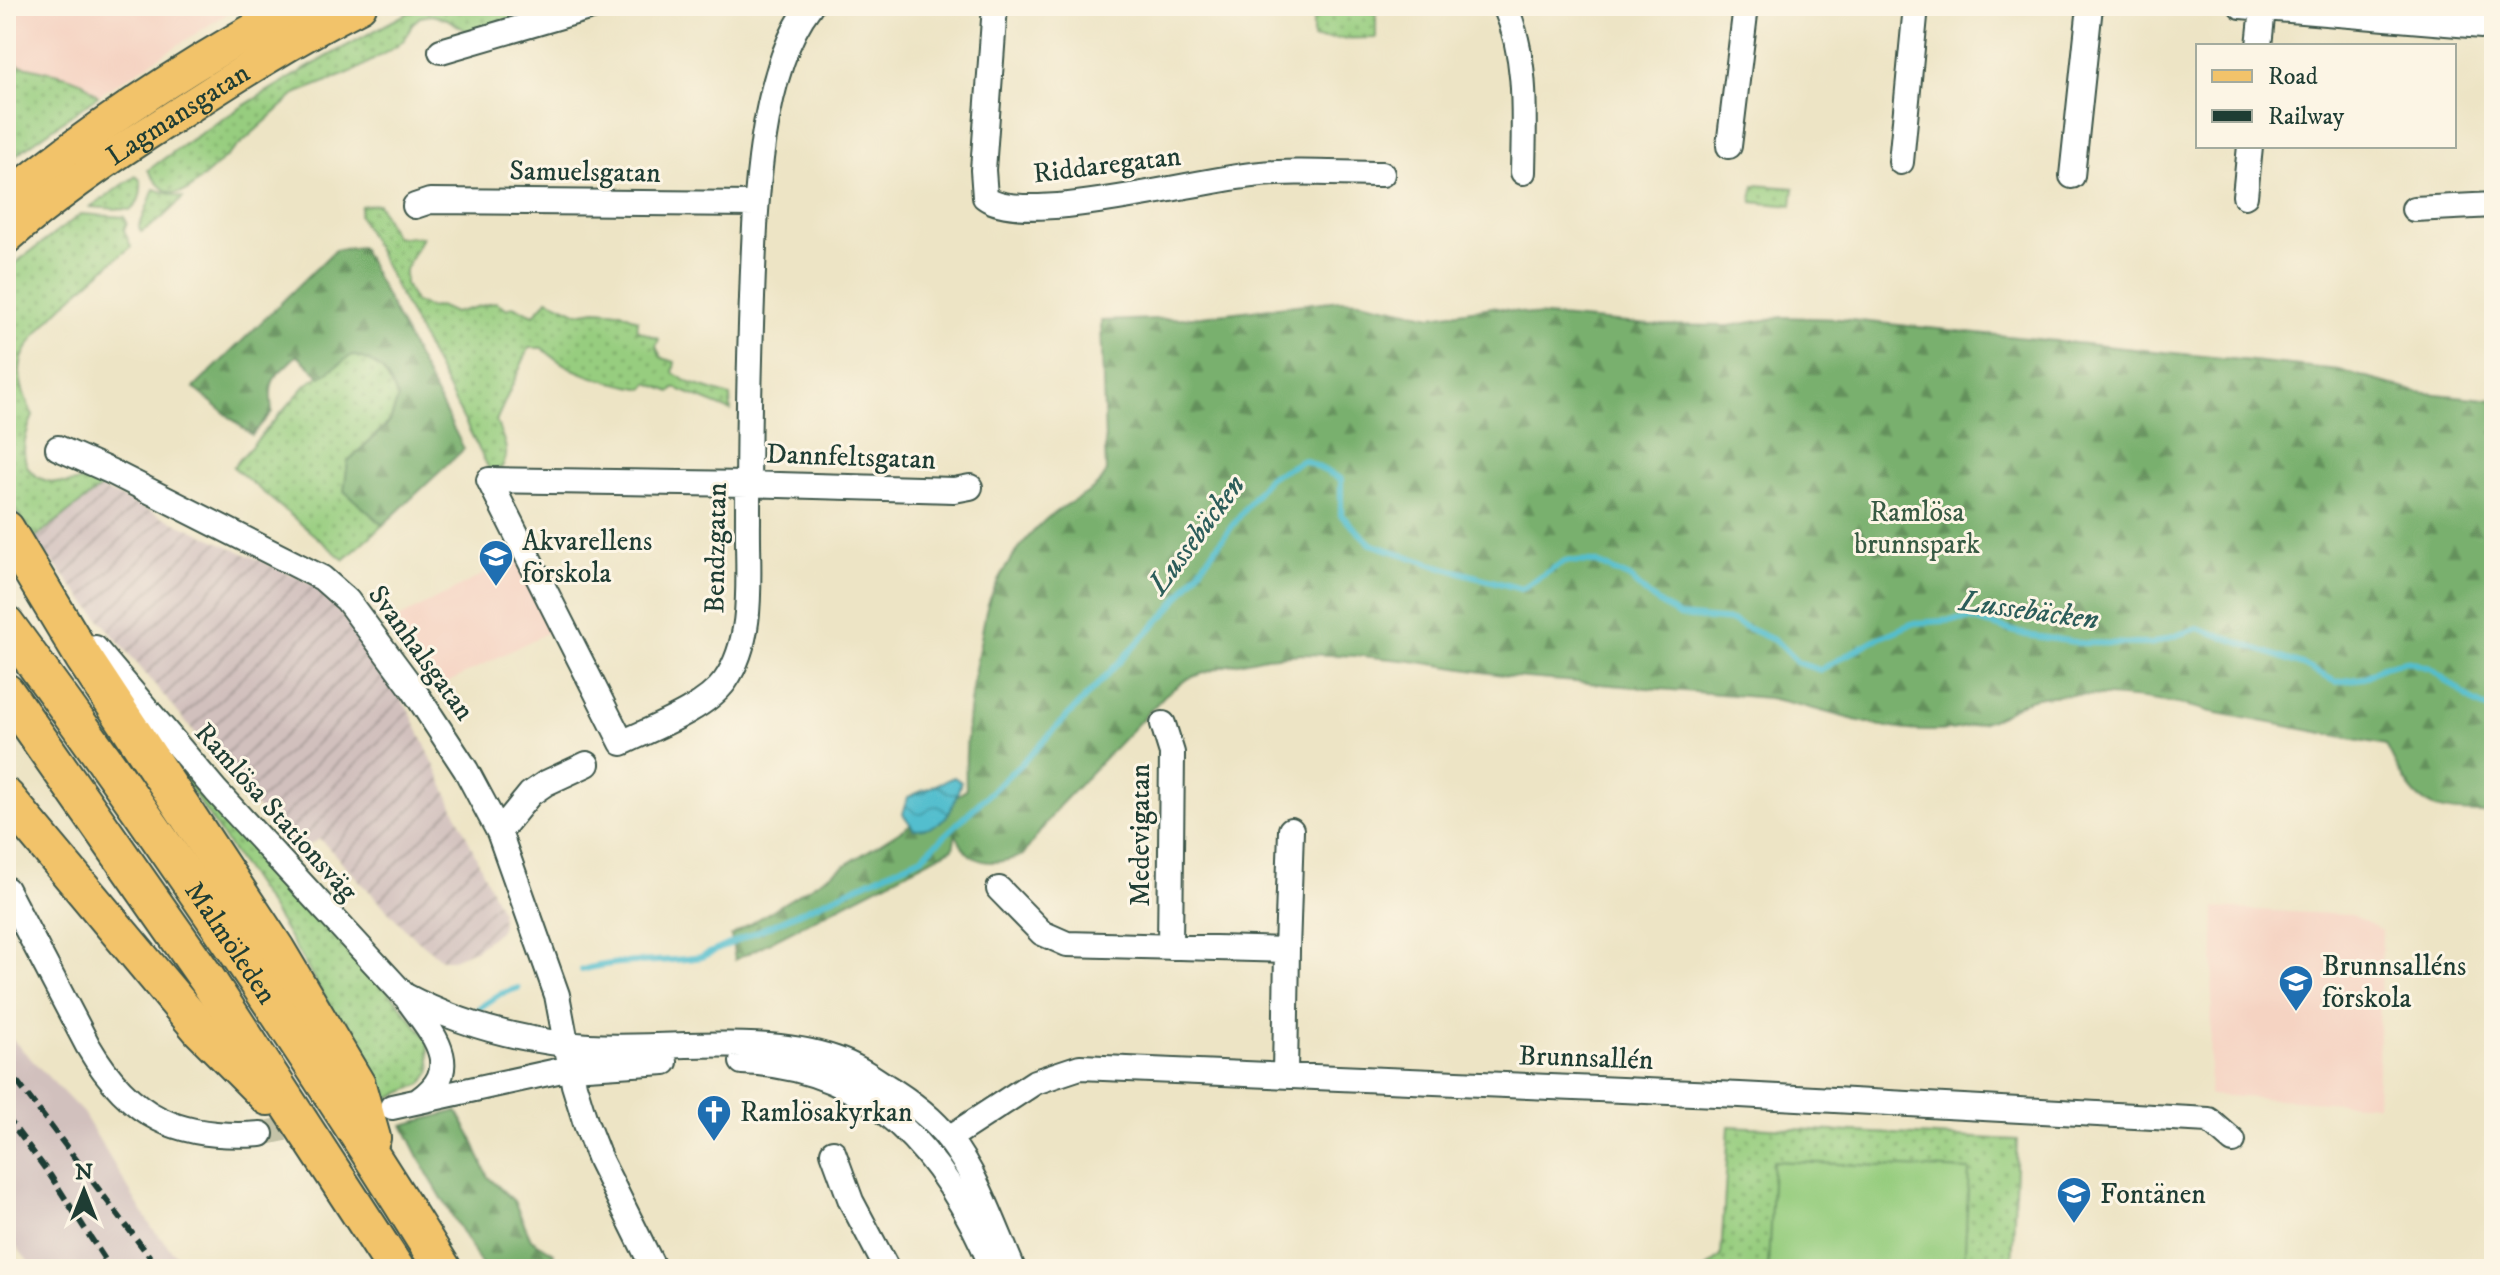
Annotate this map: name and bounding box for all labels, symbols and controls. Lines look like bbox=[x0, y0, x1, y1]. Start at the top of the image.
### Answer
legend bbox=[2196, 44, 2456, 148]
street label: Lagmansgatan bbox=[99, 55, 256, 173]
text: Road bbox=[2268, 62, 2318, 92]
text: Railway bbox=[2268, 102, 2345, 132]
street label: Riddaregatan bbox=[1031, 139, 1183, 191]
street label: Samuelsgatan bbox=[509, 153, 661, 191]
street label: Dannfeltsgatan bbox=[765, 437, 937, 477]
water label: Lussebäcken bbox=[1139, 468, 1254, 604]
street label: Bendzgatan bbox=[697, 482, 735, 614]
park label: Ramlösa brunnspark bbox=[1854, 495, 1980, 562]
place label: Akvarellens förskola bbox=[522, 524, 652, 591]
school or university icon: Akvarellens förskola bbox=[477, 538, 515, 588]
street label: Svanhalsgatan bbox=[360, 579, 482, 728]
water label: Lussebäcken bbox=[1955, 583, 2101, 639]
street label: Ramlösa Stationsväg bbox=[187, 716, 366, 909]
street label: Medevigatan bbox=[1123, 763, 1158, 906]
street label: Malmöleden bbox=[177, 875, 285, 1011]
place label: Brunnsalléns förskola bbox=[2322, 949, 2466, 1016]
school or university icon: Brunnsalléns förskola bbox=[2277, 963, 2315, 1013]
street label: Brunnsallén bbox=[1518, 1038, 1654, 1078]
church icon: Ramlösakyrkan bbox=[695, 1093, 733, 1143]
place label: Ramlösakyrkan bbox=[740, 1095, 913, 1130]
north arrow bbox=[44, 1151, 124, 1231]
text: N bbox=[75, 1159, 93, 1186]
school or university icon: Fontänen bbox=[2055, 1175, 2093, 1225]
place label: Fontänen bbox=[2100, 1177, 2206, 1212]

